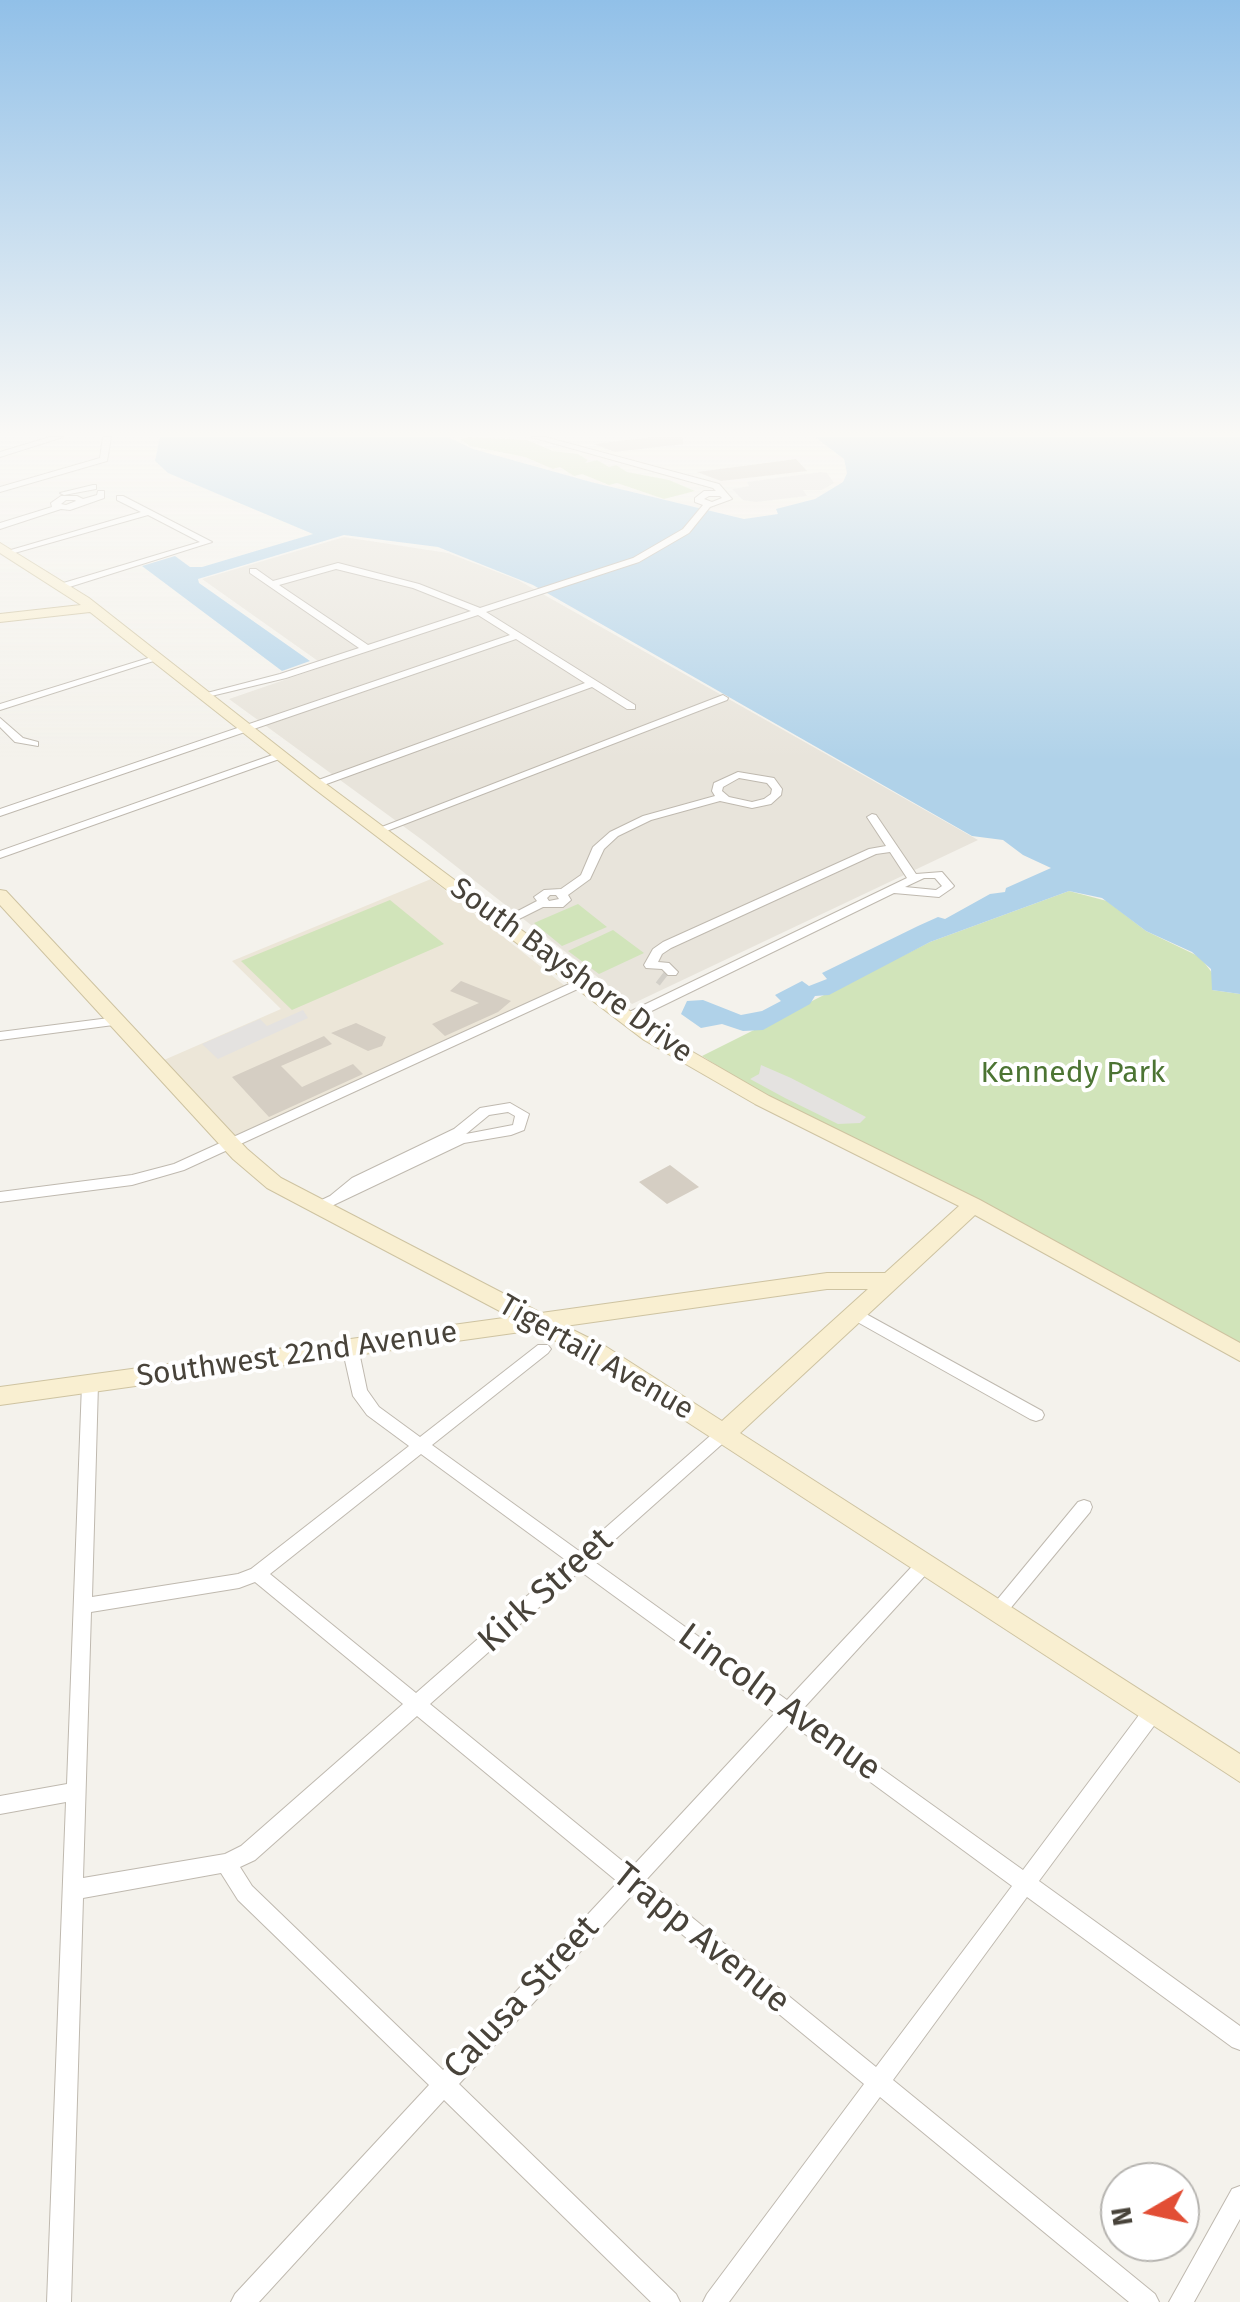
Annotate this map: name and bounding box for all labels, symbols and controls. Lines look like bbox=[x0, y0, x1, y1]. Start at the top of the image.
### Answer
street label: South Bayshore Drive bbox=[443, 871, 699, 1071]
park label: Kennedy Park bbox=[981, 1056, 1165, 1092]
street label: Tigertail Avenue bbox=[492, 1288, 700, 1428]
street label: Southwest 22nd Avenue bbox=[135, 1315, 459, 1395]
street label: Kirk Street bbox=[470, 1520, 622, 1662]
street label: Lincoln Avenue bbox=[669, 1615, 889, 1791]
street label: Trapp Avenue bbox=[604, 1855, 798, 2023]
street label: Calusa Street bbox=[436, 1908, 608, 2088]
north arrow bbox=[1100, 2162, 1200, 2262]
text: N bbox=[1104, 2205, 1140, 2228]

